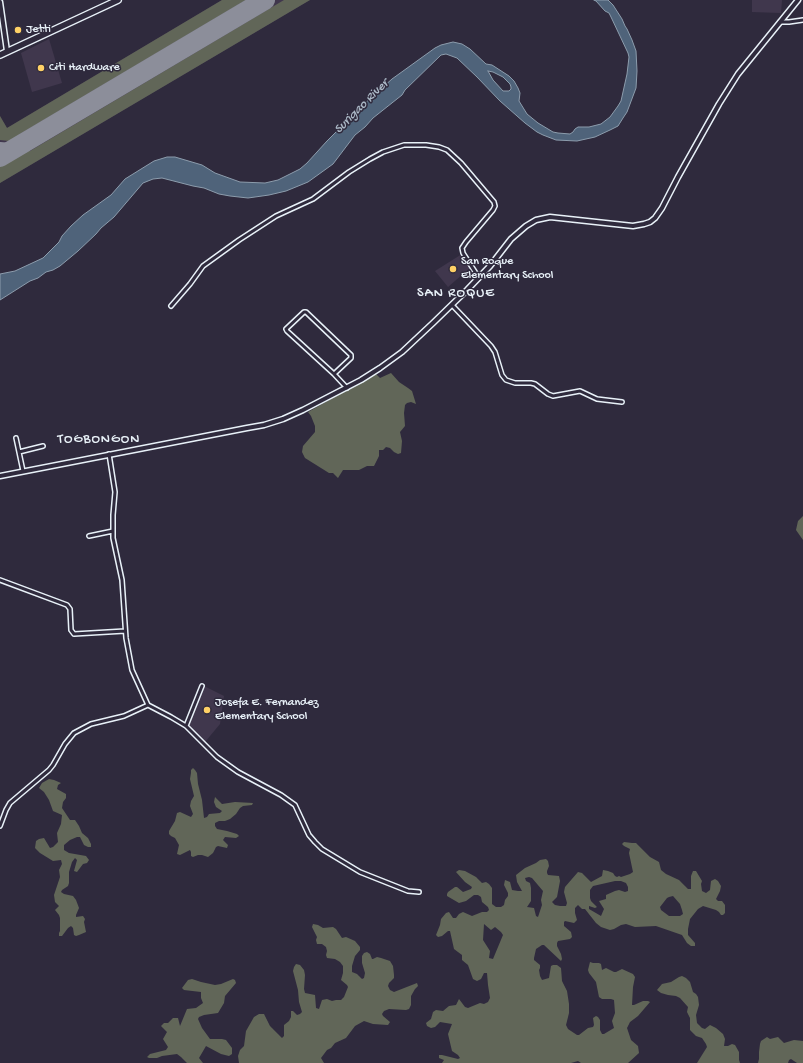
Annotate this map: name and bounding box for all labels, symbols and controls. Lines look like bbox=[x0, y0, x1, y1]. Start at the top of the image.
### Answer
place label: Jetti bbox=[26, 23, 51, 37]
marker: Jetti bbox=[13, 25, 23, 35]
place label: Citi Hardware bbox=[49, 61, 120, 75]
marker: Citi Hardware bbox=[36, 63, 46, 73]
water label: Surigao River bbox=[332, 77, 392, 137]
place label: San Roque Elementary School bbox=[461, 255, 553, 283]
marker: San Roque Elementary School bbox=[448, 264, 458, 274]
district label: SAN ROQUE bbox=[417, 286, 495, 302]
district label: TOGBONGON bbox=[58, 432, 140, 448]
place label: Josefa E. Fernandez Elementary School bbox=[215, 696, 319, 724]
marker: Josefa E. Fernandez Elementary School bbox=[202, 705, 212, 715]

